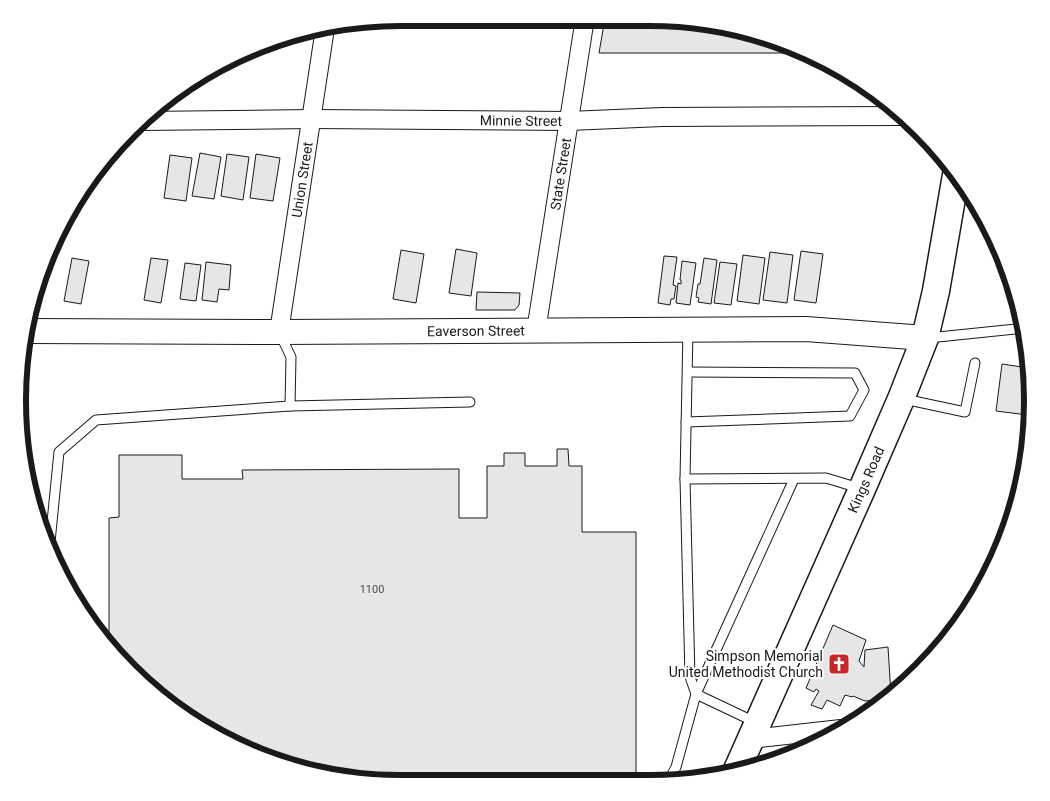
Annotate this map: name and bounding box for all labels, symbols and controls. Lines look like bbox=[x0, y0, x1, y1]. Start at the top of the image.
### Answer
street label: Minnie Street bbox=[480, 112, 563, 129]
street label: State Street bbox=[547, 136, 574, 211]
street label: Union Street bbox=[288, 140, 316, 219]
street label: Eaverson Street bbox=[427, 323, 525, 339]
street label: Kings Road bbox=[844, 444, 887, 515]
house number: 1100 bbox=[360, 583, 384, 596]
place label: Simpson Memorial United Methodist Church bbox=[669, 648, 823, 680]
church icon: Simpson Memorial United Methodist Church bbox=[827, 652, 851, 676]

